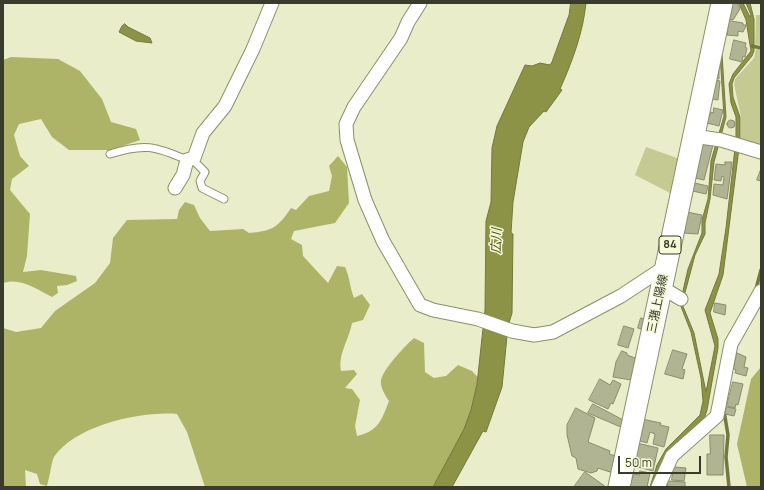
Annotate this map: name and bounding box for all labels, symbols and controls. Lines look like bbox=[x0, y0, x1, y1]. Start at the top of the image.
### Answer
water label: 広川 bbox=[489, 228, 505, 254]
road number: 84 bbox=[659, 236, 681, 254]
street label: 三潴上陽線 bbox=[645, 273, 671, 335]
scale bar bbox=[620, 448, 703, 474]
text: 50 m bbox=[625, 454, 652, 471]

